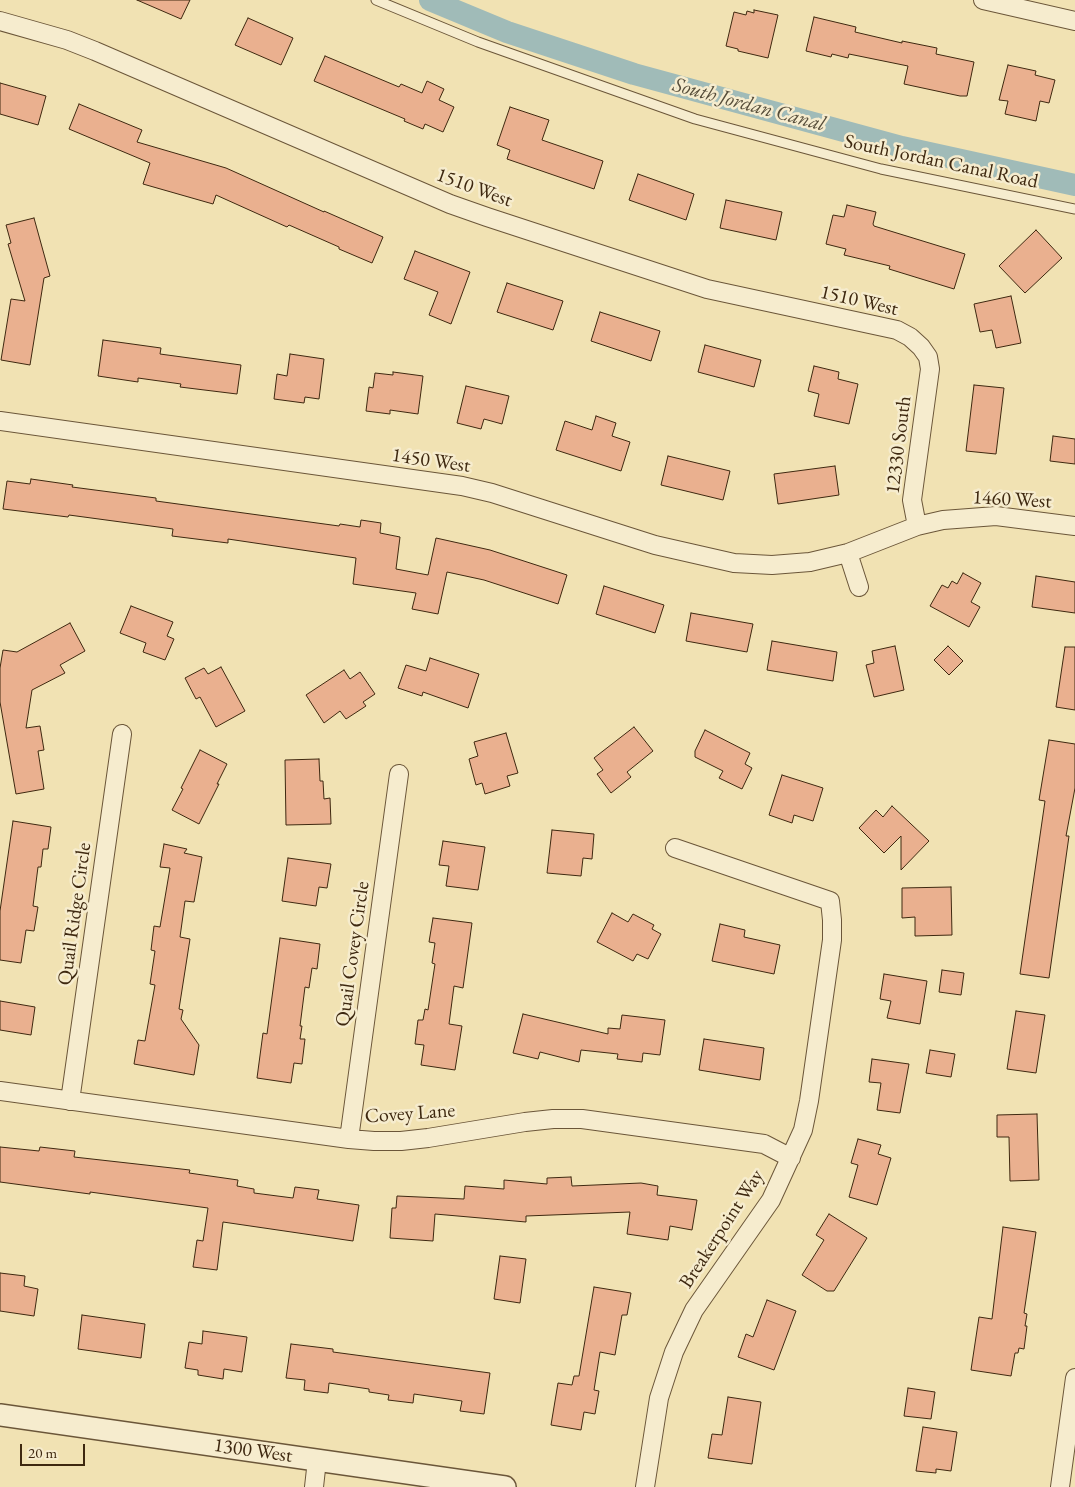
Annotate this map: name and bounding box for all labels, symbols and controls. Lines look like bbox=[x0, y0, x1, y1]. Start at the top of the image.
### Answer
water label: South Jordan Canal bbox=[670, 73, 828, 137]
street label: South Jordan Canal Road bbox=[842, 130, 1040, 194]
street label: 1510 West bbox=[433, 163, 515, 213]
street label: 1510 West bbox=[818, 280, 900, 322]
street label: 12330 South bbox=[881, 395, 917, 495]
street label: 1450 West bbox=[390, 444, 472, 478]
street label: 1460 West bbox=[972, 486, 1052, 514]
street label: Quail Ridge Circle bbox=[53, 841, 97, 987]
street label: Quail Covey Circle bbox=[331, 880, 375, 1028]
street label: Covey Lane bbox=[364, 1099, 456, 1129]
street label: Breakerpoint Way bbox=[675, 1165, 769, 1293]
scale bar bbox=[22, 1434, 88, 1466]
street label: 1300 West bbox=[212, 1434, 294, 1468]
text: 20 m bbox=[28, 1443, 57, 1462]

